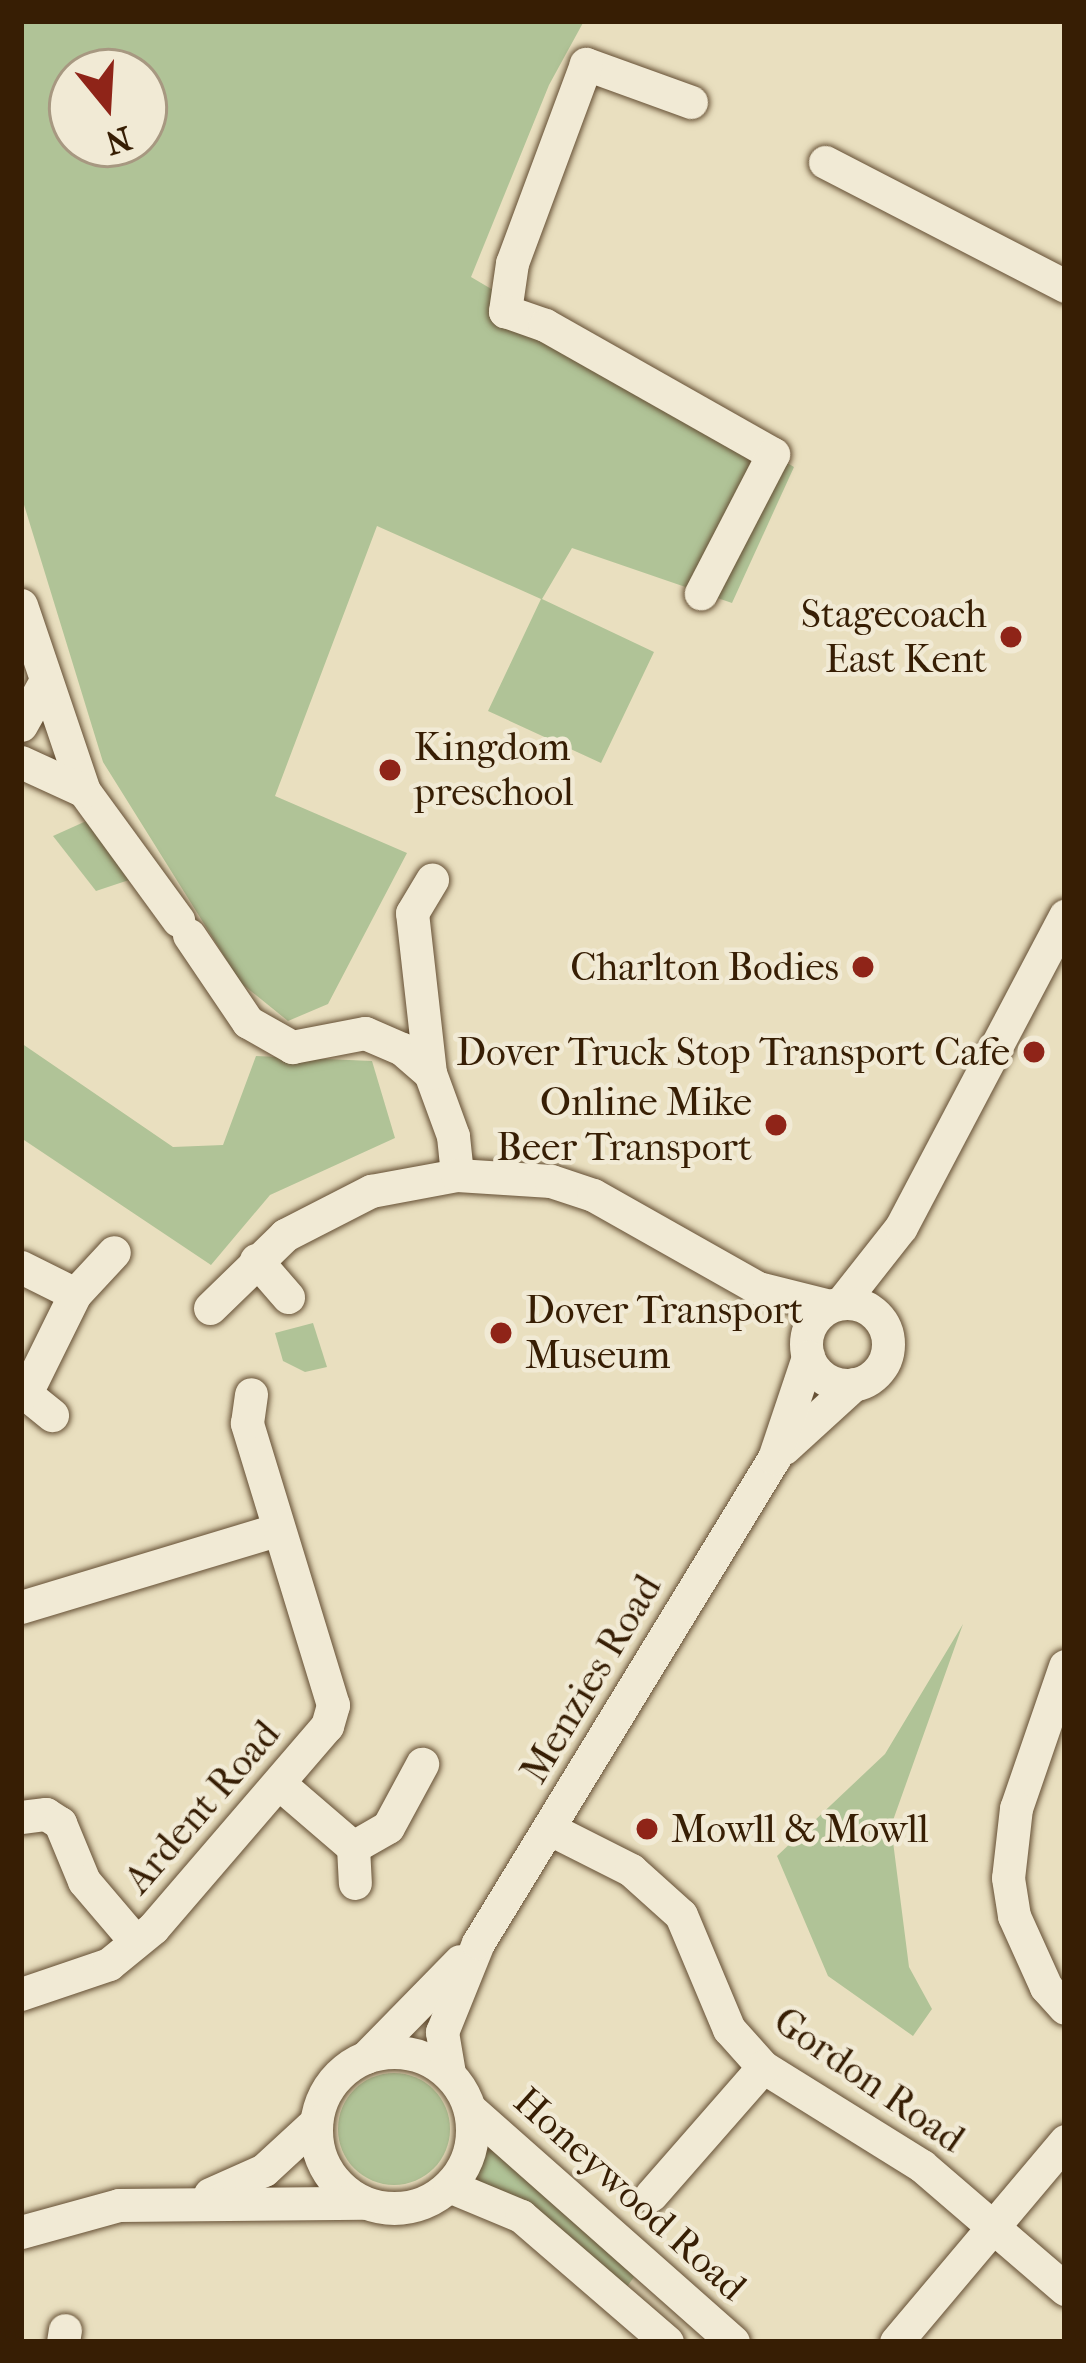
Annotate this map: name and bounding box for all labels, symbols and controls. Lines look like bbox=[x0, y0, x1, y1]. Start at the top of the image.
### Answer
north arrow bbox=[48, 48, 168, 168]
text: N bbox=[100, 117, 136, 162]
place label: Stagecoach East Kent bbox=[801, 592, 987, 683]
marker: Stagecoach East Kent bbox=[998, 624, 1024, 650]
place label: Kingdom preschool bbox=[414, 725, 574, 816]
marker: Kingdom preschool bbox=[377, 757, 403, 783]
place label: Charlton Bodies bbox=[570, 944, 839, 990]
marker: Charlton Bodies bbox=[850, 954, 876, 980]
place label: Dover Truck Stop Transport Cafe bbox=[456, 1029, 1010, 1075]
marker: Dover Truck Stop Transport Cafe bbox=[1021, 1039, 1047, 1065]
place label: Online Mike Beer Transport bbox=[496, 1080, 752, 1171]
marker: Online Mike Beer Transport bbox=[763, 1112, 789, 1138]
place label: Dover Transport Museum bbox=[525, 1288, 803, 1379]
marker: Dover Transport Museum bbox=[488, 1320, 514, 1346]
street label: Menzies Road bbox=[511, 1566, 671, 1792]
street label: Ardent Road bbox=[114, 1711, 290, 1903]
place label: Mowll & Mowll bbox=[671, 1806, 929, 1852]
marker: Mowll & Mowll bbox=[634, 1816, 660, 1842]
street label: Gordon Road bbox=[765, 1997, 973, 2163]
street label: Honeywood Road bbox=[504, 2078, 756, 2310]

